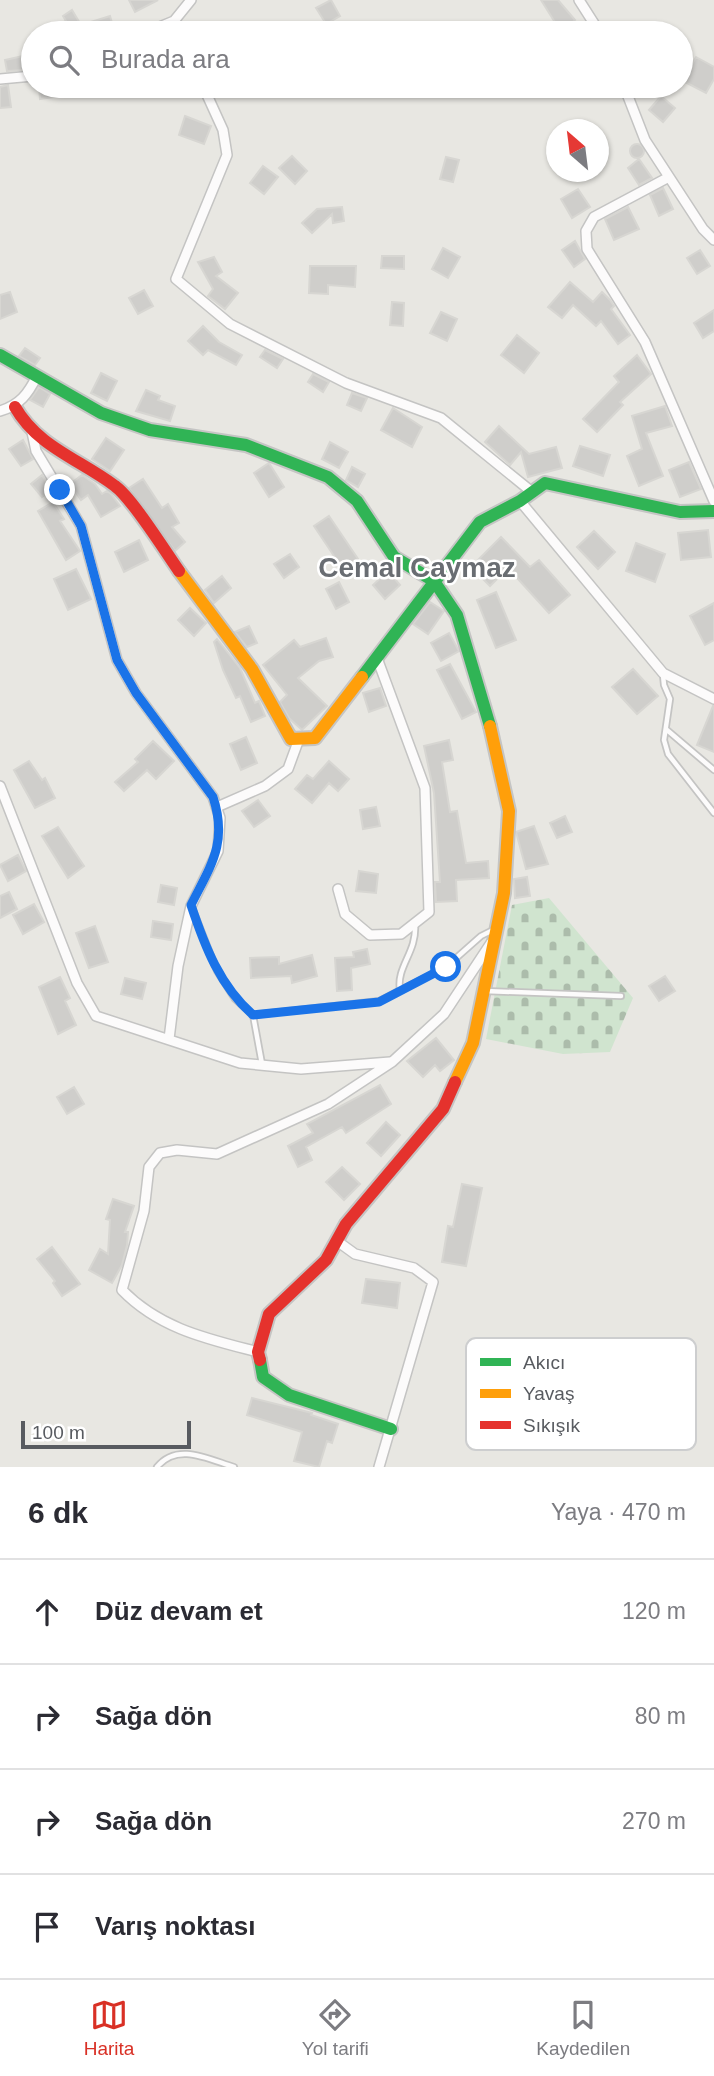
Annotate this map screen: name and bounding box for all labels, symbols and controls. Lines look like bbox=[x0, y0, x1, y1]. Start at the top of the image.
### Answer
search box bbox=[21, 21, 693, 98]
icon: search bbox=[45, 41, 83, 79]
text: Burada ara bbox=[101, 44, 230, 74]
north arrow bbox=[546, 119, 609, 182]
route end bbox=[44, 474, 75, 505]
district label: Cemal Caymaz bbox=[318, 552, 516, 583]
route start bbox=[430, 951, 461, 982]
legend bbox=[466, 1338, 696, 1450]
text: Akıcı bbox=[523, 1352, 565, 1373]
text: Yavaş bbox=[523, 1383, 574, 1404]
text: Sıkışık bbox=[523, 1415, 581, 1436]
scale bar bbox=[21, 1418, 191, 1450]
text: 100 m bbox=[32, 1422, 85, 1443]
text: 6 dk bbox=[28, 1496, 88, 1529]
text: Yaya · 470 m bbox=[551, 1499, 686, 1525]
icon: ahead bbox=[28, 1593, 66, 1631]
text: Düz devam et bbox=[95, 1596, 263, 1626]
text: 120 m bbox=[622, 1598, 686, 1624]
icon: right bbox=[28, 1698, 66, 1736]
text: Sağa dön bbox=[95, 1701, 212, 1731]
text: 80 m bbox=[635, 1703, 686, 1729]
icon: right bbox=[28, 1803, 66, 1841]
text: Sağa dön bbox=[95, 1806, 212, 1836]
text: 270 m bbox=[622, 1808, 686, 1834]
icon: arrive bbox=[28, 1908, 66, 1946]
text: Varış noktası bbox=[95, 1911, 255, 1941]
tab: Harita bbox=[84, 1996, 134, 2060]
tab: Yol tarifi bbox=[302, 1996, 369, 2060]
tab: Kaydedilen bbox=[536, 1996, 630, 2060]

